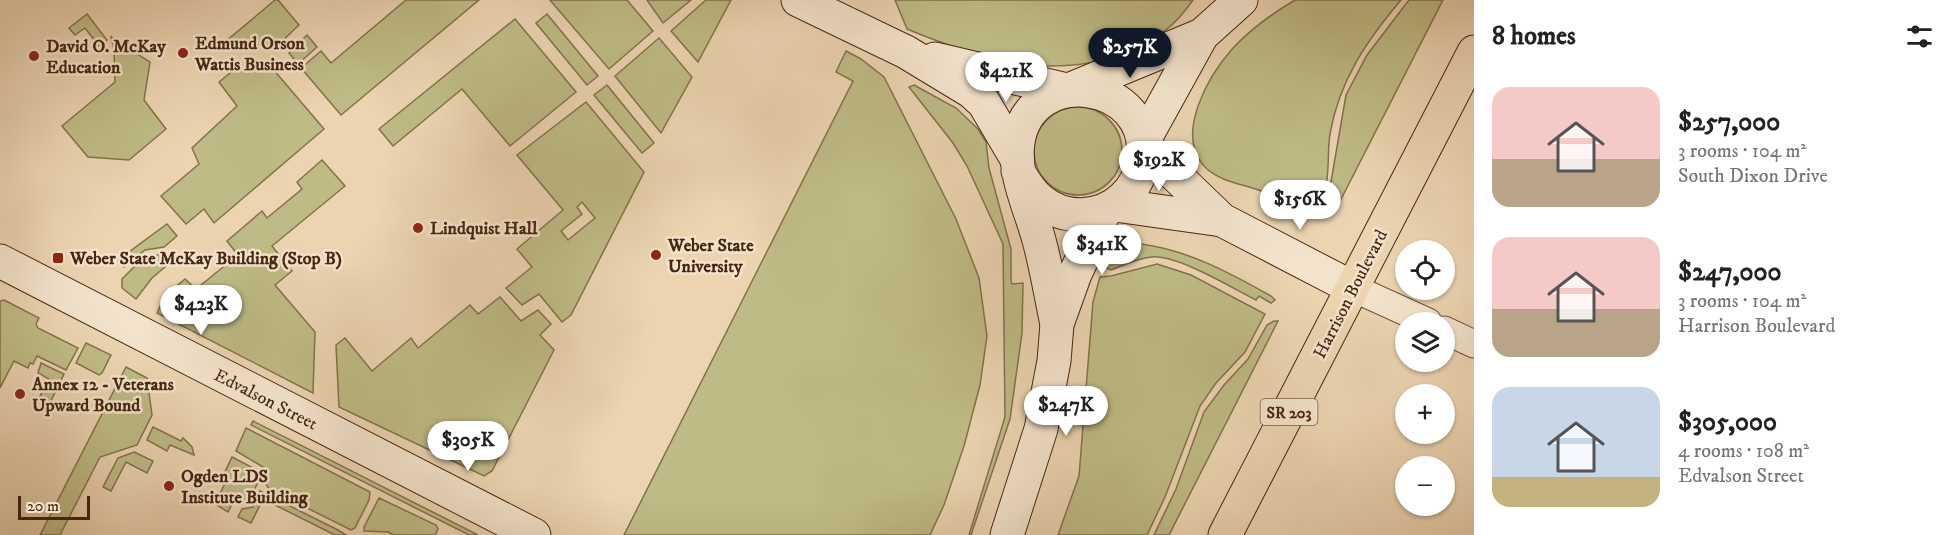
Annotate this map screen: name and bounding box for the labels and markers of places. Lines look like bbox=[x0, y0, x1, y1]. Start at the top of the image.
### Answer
pin: $257K bbox=[1088, 28, 1172, 79]
place label: Edmund Orson Wattis Business bbox=[194, 33, 305, 76]
place label: David O. McKay Education bbox=[46, 36, 166, 79]
marker: Edmund Orson Wattis Business bbox=[176, 46, 190, 60]
marker: David O. McKay Education bbox=[27, 49, 41, 63]
pin: $421K bbox=[964, 52, 1048, 103]
pin: $192K bbox=[1117, 141, 1201, 192]
pin: $156K bbox=[1258, 180, 1342, 231]
place label: Lindquist Hall bbox=[430, 218, 538, 240]
marker: Lindquist Hall bbox=[411, 221, 425, 235]
pin: $341K bbox=[1060, 225, 1144, 276]
place label: Weber State University bbox=[667, 235, 754, 278]
place label: Weber State McKay Building (Stop B) bbox=[69, 248, 342, 270]
marker: Weber State University bbox=[649, 248, 663, 262]
marker: Weber State McKay Building (Stop B) bbox=[51, 251, 65, 265]
pin: $423K bbox=[159, 285, 243, 336]
place label: Annex 12 - Veterans Upward Bound bbox=[31, 374, 174, 417]
pin: $247K bbox=[1024, 386, 1108, 437]
marker: Annex 12 - Veterans Upward Bound bbox=[13, 387, 27, 401]
pin: $305K bbox=[426, 421, 510, 472]
place label: Ogden LDS Institute Building bbox=[181, 466, 309, 509]
marker: Ogden LDS Institute Building bbox=[162, 479, 176, 493]

